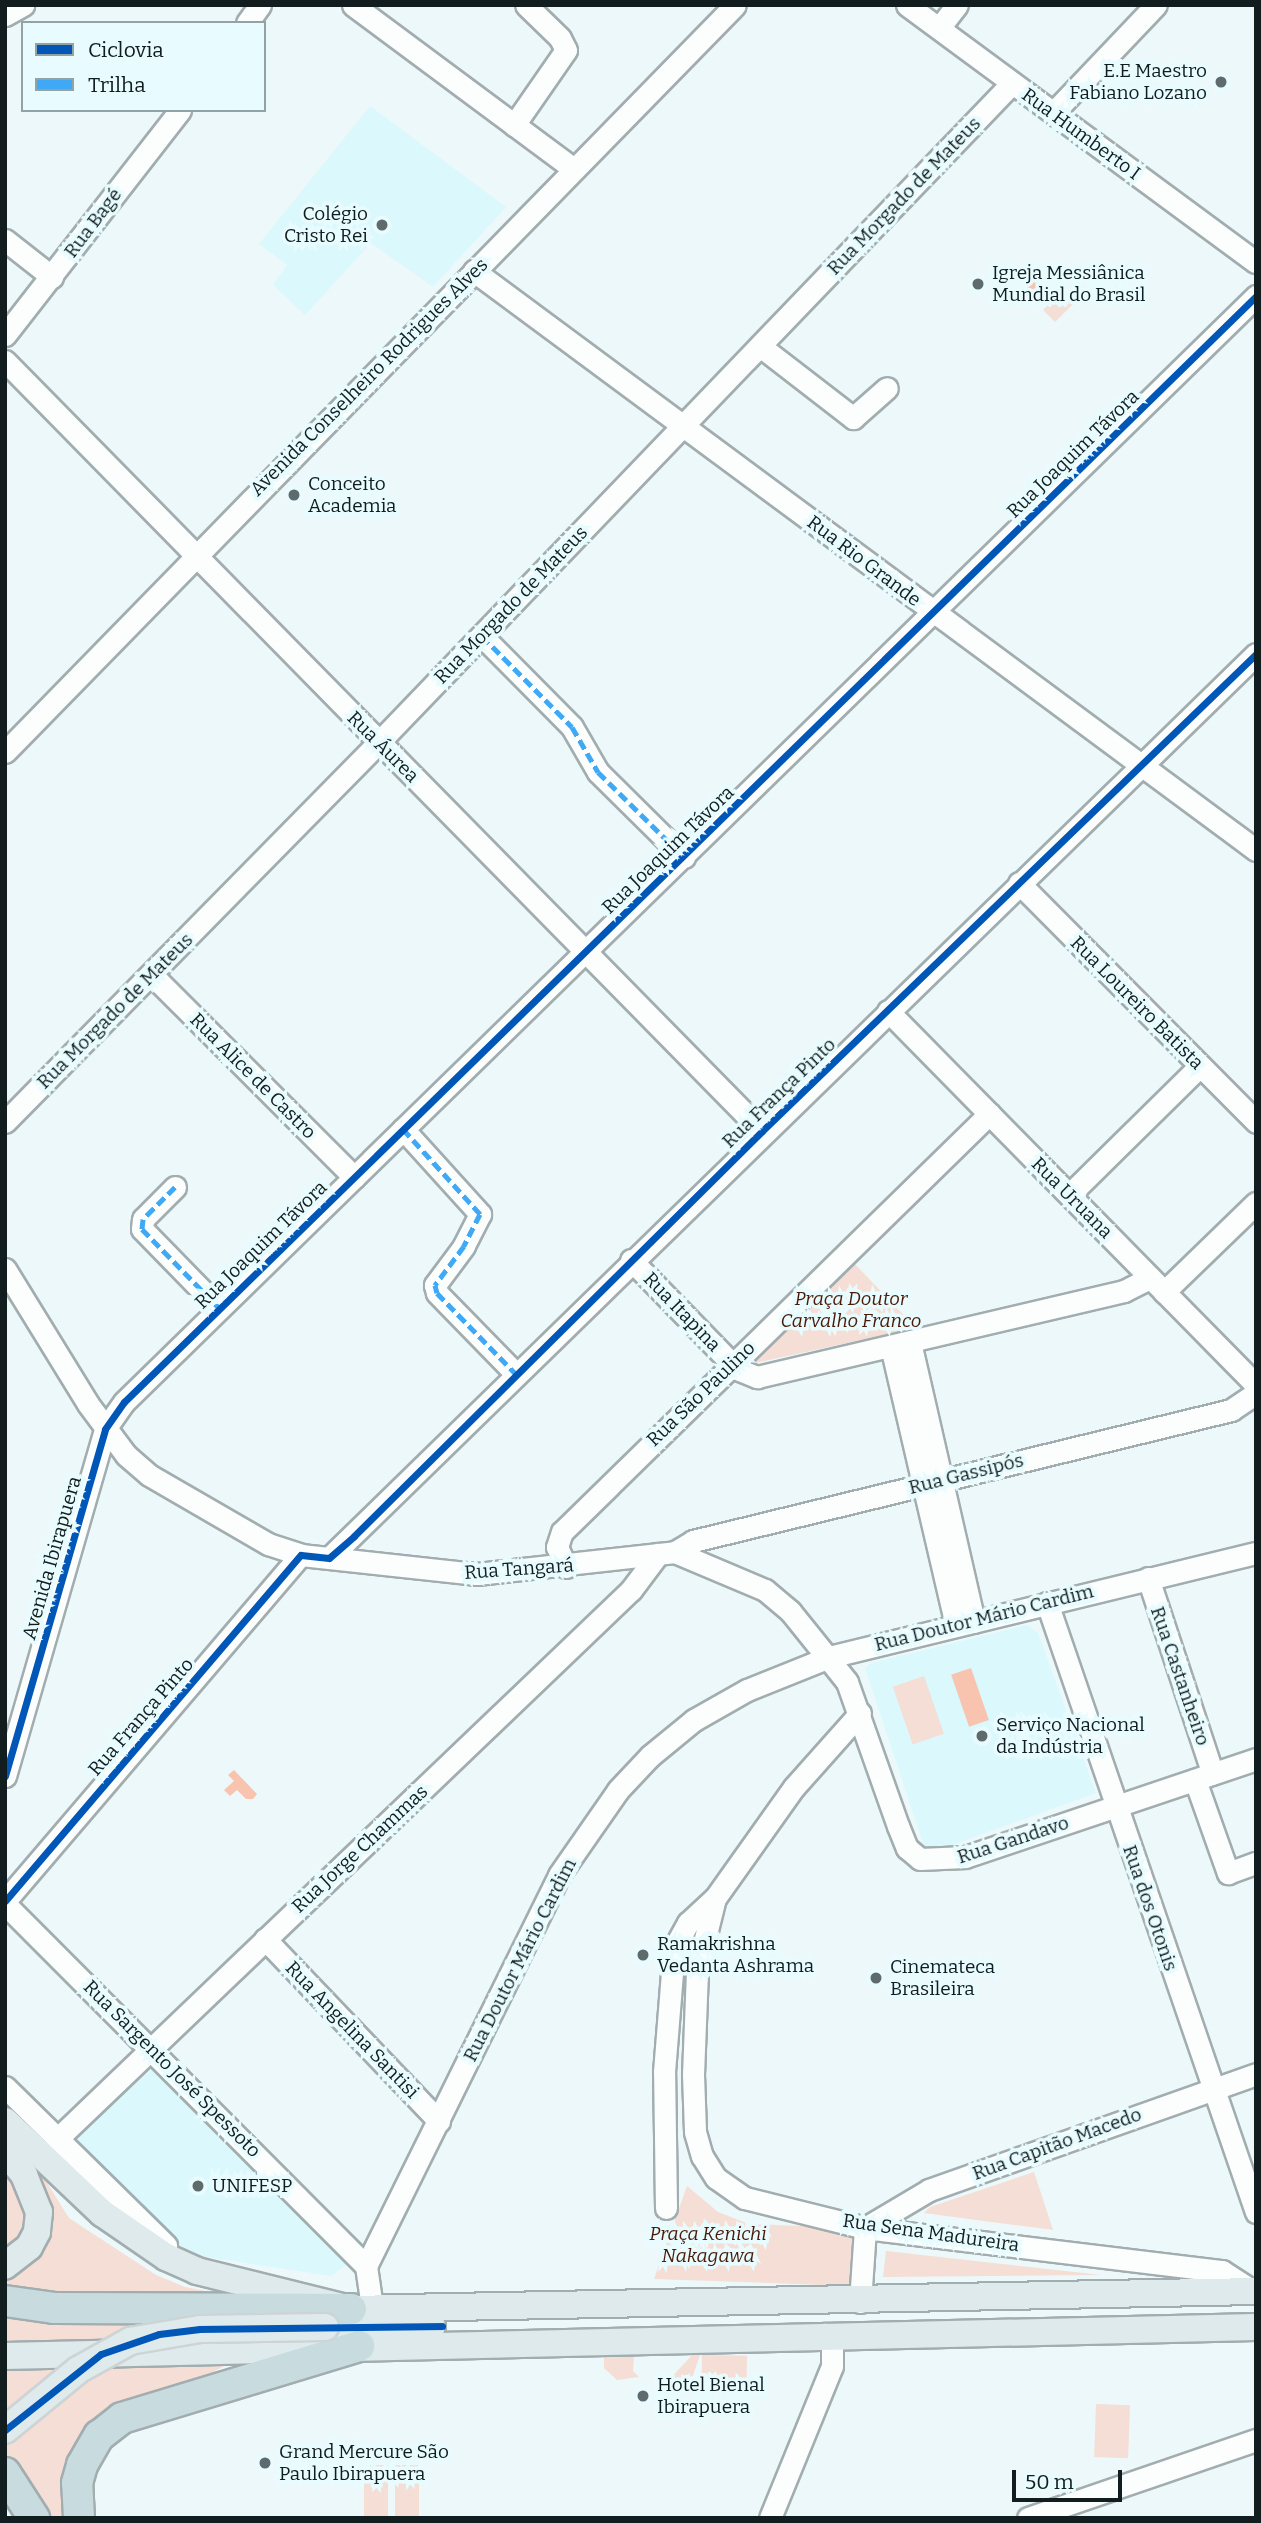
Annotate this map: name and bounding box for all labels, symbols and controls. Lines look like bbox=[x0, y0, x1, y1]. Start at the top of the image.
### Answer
legend bbox=[21, 21, 266, 112]
text: Ciclovia bbox=[88, 37, 164, 63]
place label: E.E Maestro Fabiano Lozano bbox=[1069, 60, 1207, 104]
text: Trilha bbox=[88, 72, 146, 98]
marker: E.E Maestro Fabiano Lozano bbox=[1213, 74, 1229, 90]
street label: Rua Humberto I bbox=[1017, 83, 1145, 185]
street label: Rua Morgado de Mateus bbox=[823, 112, 985, 280]
street label: Rua Bagé bbox=[59, 184, 127, 262]
place label: Colégio Cristo Rei bbox=[284, 203, 368, 247]
marker: Colégio Cristo Rei bbox=[374, 217, 390, 233]
street label: Avenida Conselheiro Rodrigues Alves bbox=[245, 253, 493, 501]
place label: Igreja Messiânica Mundial do Brasil bbox=[992, 262, 1145, 306]
marker: Igreja Messiânica Mundial do Brasil bbox=[970, 276, 986, 292]
street label: Rua Joaquim Távora bbox=[1002, 385, 1144, 523]
place label: Conceito Academia bbox=[308, 473, 396, 517]
marker: Conceito Academia bbox=[286, 487, 302, 503]
street label: Rua Rio Grande bbox=[803, 511, 925, 611]
street label: Rua Morgado de Mateus bbox=[430, 521, 592, 689]
street label: Rua Áurea bbox=[343, 707, 423, 787]
street label: Rua Joaquim Távora bbox=[597, 781, 739, 919]
street label: Rua Morgado de Mateus bbox=[32, 928, 198, 1094]
street label: Rua Loureiro Batista bbox=[1066, 932, 1208, 1074]
street label: Rua Alice de Castro bbox=[185, 1008, 321, 1144]
street label: Rua França Pinto bbox=[718, 1033, 840, 1153]
street label: Rua Uruana bbox=[1027, 1153, 1117, 1243]
street label: Rua Joaquim Távora bbox=[190, 1176, 332, 1314]
street label: Rua Itapina bbox=[639, 1268, 725, 1356]
park label: Praça Doutor Carvalho Franco bbox=[781, 1288, 921, 1332]
street label: Rua São Paulino bbox=[642, 1337, 760, 1451]
street label: Rua Gassipós bbox=[906, 1449, 1026, 1499]
street label: Avenida Ibirapuera bbox=[18, 1474, 86, 1642]
street label: Rua Tangará bbox=[464, 1554, 574, 1584]
street label: Rua Doutor Mário Cardim bbox=[872, 1580, 1096, 1656]
street label: Rua Castanheiro bbox=[1146, 1604, 1214, 1748]
street label: Rua França Pinto bbox=[84, 1653, 198, 1781]
place label: Serviço Nacional da Indústria bbox=[996, 1714, 1145, 1758]
marker: Serviço Nacional da Indústria bbox=[974, 1728, 990, 1744]
street label: Rua Jorge Chammas bbox=[287, 1780, 433, 1918]
street label: Rua Gandavo bbox=[954, 1811, 1072, 1869]
street label: Rua dos Otonis bbox=[1118, 1842, 1182, 1974]
street label: Rua Doutor Mário Cardim bbox=[459, 1855, 581, 2065]
place label: Ramakrishna Vedanta Ashrama bbox=[657, 1933, 814, 1977]
marker: Ramakrishna Vedanta Ashrama bbox=[635, 1947, 651, 1963]
place label: Cinemateca Brasileira bbox=[890, 1956, 995, 2000]
street label: Rua Angelina Santisi bbox=[281, 1957, 423, 2103]
marker: Cinemateca Brasileira bbox=[868, 1970, 884, 1986]
street label: Rua Sargento José Spessoto bbox=[79, 1976, 265, 2162]
street label: Rua Capitão Macedo bbox=[969, 2103, 1145, 2185]
place label: UNIFESP bbox=[212, 2175, 292, 2197]
marker: UNIFESP bbox=[190, 2178, 206, 2194]
street label: Rua Sena Madureira bbox=[841, 2209, 1021, 2257]
park label: Praça Kenichi Nakagawa bbox=[649, 2223, 767, 2267]
place label: Hotel Bienal Ibirapuera bbox=[657, 2374, 765, 2418]
marker: Hotel Bienal Ibirapuera bbox=[635, 2388, 651, 2404]
place label: Grand Mercure São Paulo Ibirapuera bbox=[279, 2441, 449, 2485]
marker: Grand Mercure São Paulo Ibirapuera bbox=[257, 2455, 273, 2471]
scale bar bbox=[1016, 2456, 1126, 2500]
text: 50 m bbox=[1025, 2469, 1074, 2495]

